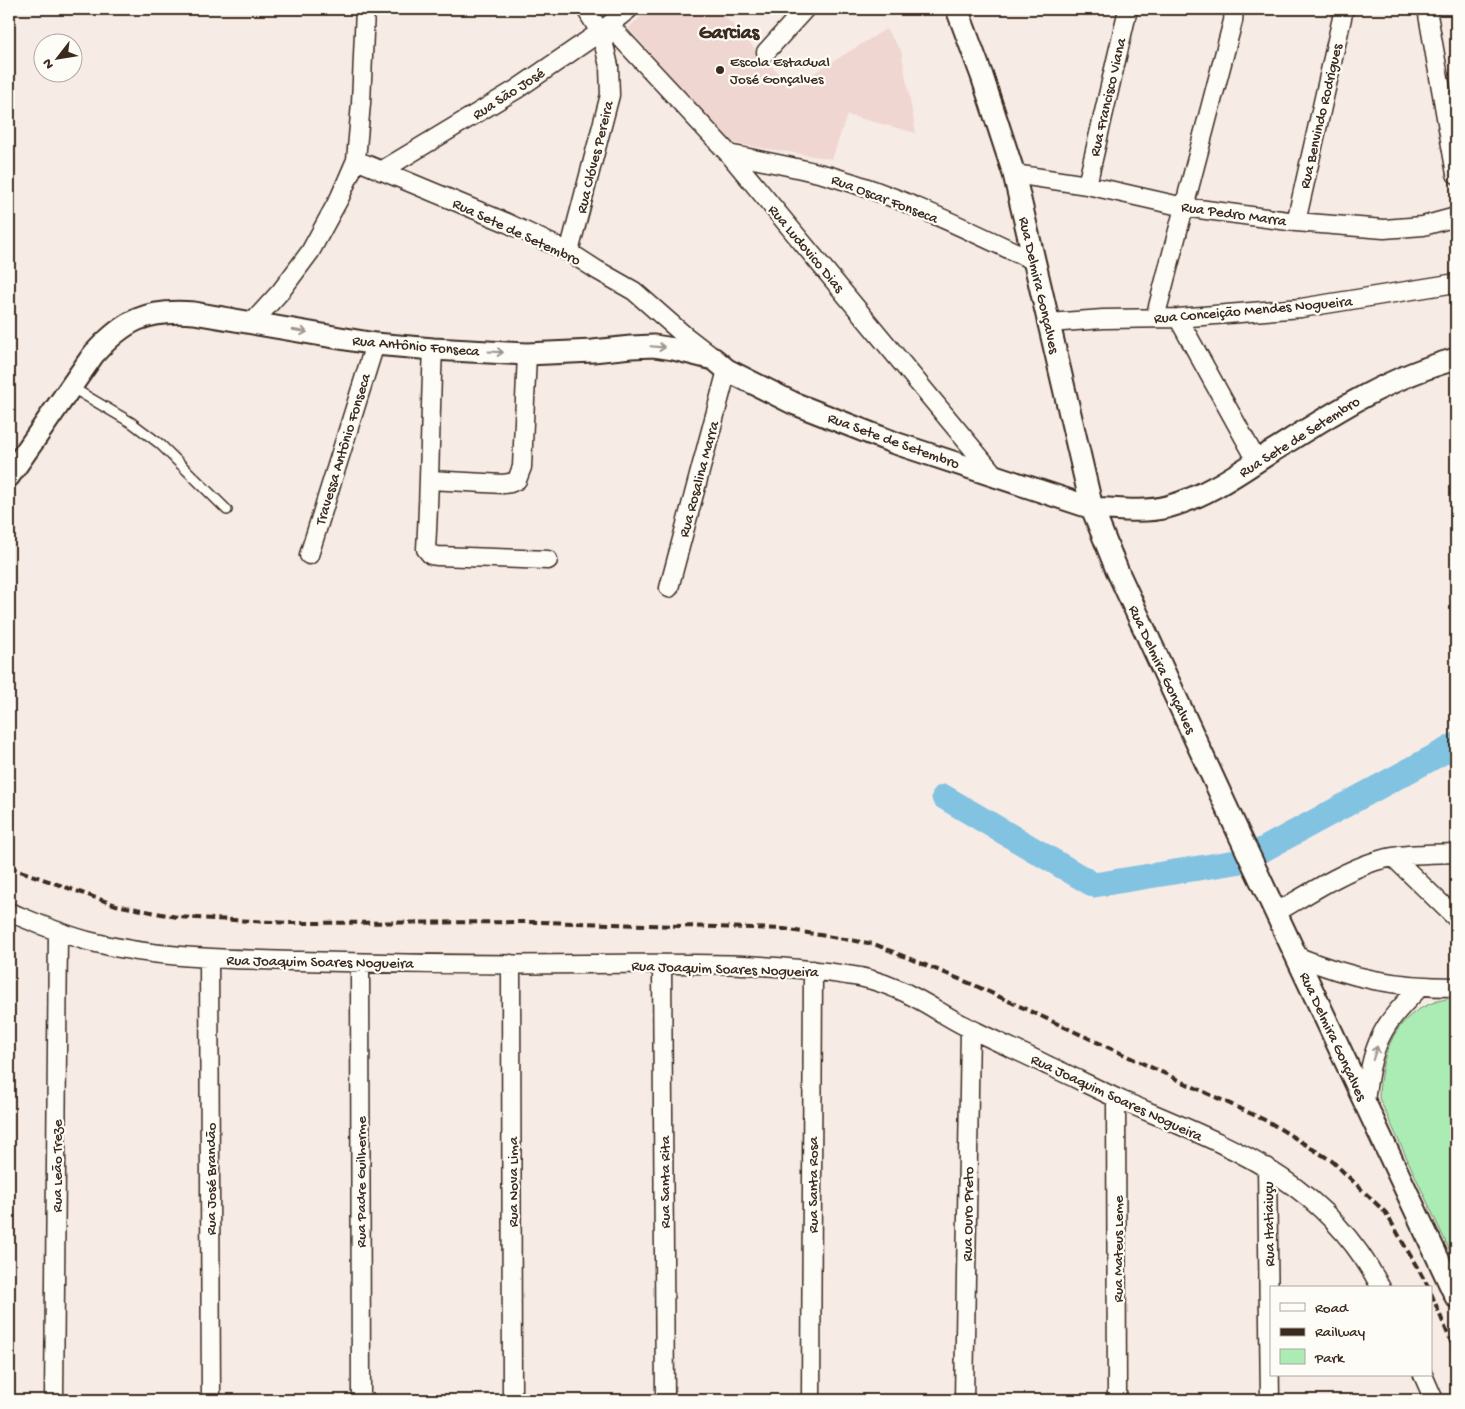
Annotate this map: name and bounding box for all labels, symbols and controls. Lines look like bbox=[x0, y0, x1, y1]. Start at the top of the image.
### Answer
district label: Garcias bbox=[699, 23, 761, 46]
north arrow bbox=[32, 32, 82, 82]
street label: Rua Francisco Viana bbox=[1087, 36, 1131, 158]
street label: Rua Benvindo Rodrigues bbox=[1297, 42, 1348, 191]
place label: Escola Estadual José Gonçalves bbox=[730, 54, 830, 89]
text: N bbox=[39, 55, 59, 72]
marker: Escola Estadual José Gonçalves bbox=[714, 64, 726, 76]
street label: Rua São José bbox=[470, 65, 549, 125]
street label: Rua Clóves Pereira bbox=[573, 99, 619, 216]
street label: Rua Oscar Fonseca bbox=[828, 171, 941, 229]
street label: Rua Sete de Setembro bbox=[449, 195, 583, 270]
street label: Rua Pedro Marra bbox=[1180, 199, 1288, 231]
street label: Rua Ludovico Dias bbox=[764, 202, 848, 297]
street label: Rua Delmira Gonçalves bbox=[1014, 215, 1063, 356]
street label: Rua Conceição Mendes Nogueira bbox=[1153, 293, 1354, 329]
one-way arrow bbox=[291, 327, 307, 337]
street label: Rua Antônio Fonseca bbox=[351, 332, 481, 362]
one-way arrow bbox=[650, 343, 666, 352]
one-way arrow bbox=[488, 347, 504, 356]
street label: Travessa Antônio Fonseca bbox=[312, 371, 376, 529]
street label: Rua Sete de Setembro bbox=[1236, 393, 1364, 482]
street label: Rua Sete de Setembro bbox=[825, 410, 962, 474]
street label: Rua Rosalina Marra bbox=[676, 419, 724, 540]
street label: Rua Delmira Gonçalves bbox=[1124, 603, 1199, 737]
street label: Rua Joaquim Soares Nogueira bbox=[226, 952, 414, 974]
street label: Rua Joaquim Soares Nogueira bbox=[631, 958, 819, 982]
street label: Rua Delmira Gonçalves bbox=[1295, 970, 1370, 1104]
one-way arrow bbox=[1370, 1046, 1380, 1062]
street label: Rua Joaquim Soares Nogueira bbox=[1027, 1051, 1205, 1147]
street label: Rua Padre Guilherme bbox=[353, 1116, 371, 1248]
street label: Rua Leão Treze bbox=[49, 1119, 67, 1212]
street label: Rua José Brandão bbox=[203, 1122, 221, 1235]
street label: Rua Santa Rita bbox=[657, 1135, 675, 1228]
street label: Rua Nova Lima bbox=[505, 1136, 523, 1227]
street label: Rua Santa Rosa bbox=[805, 1136, 823, 1233]
street label: Rua Ouro Preto bbox=[959, 1166, 979, 1262]
street label: Rua Itatiaiuçu bbox=[1260, 1181, 1280, 1267]
street label: Rua Mateus Leme bbox=[1110, 1195, 1128, 1303]
legend bbox=[1270, 1286, 1432, 1376]
text: Road bbox=[1315, 1300, 1349, 1318]
text: Railway bbox=[1315, 1324, 1366, 1342]
text: Park bbox=[1314, 1350, 1345, 1368]

